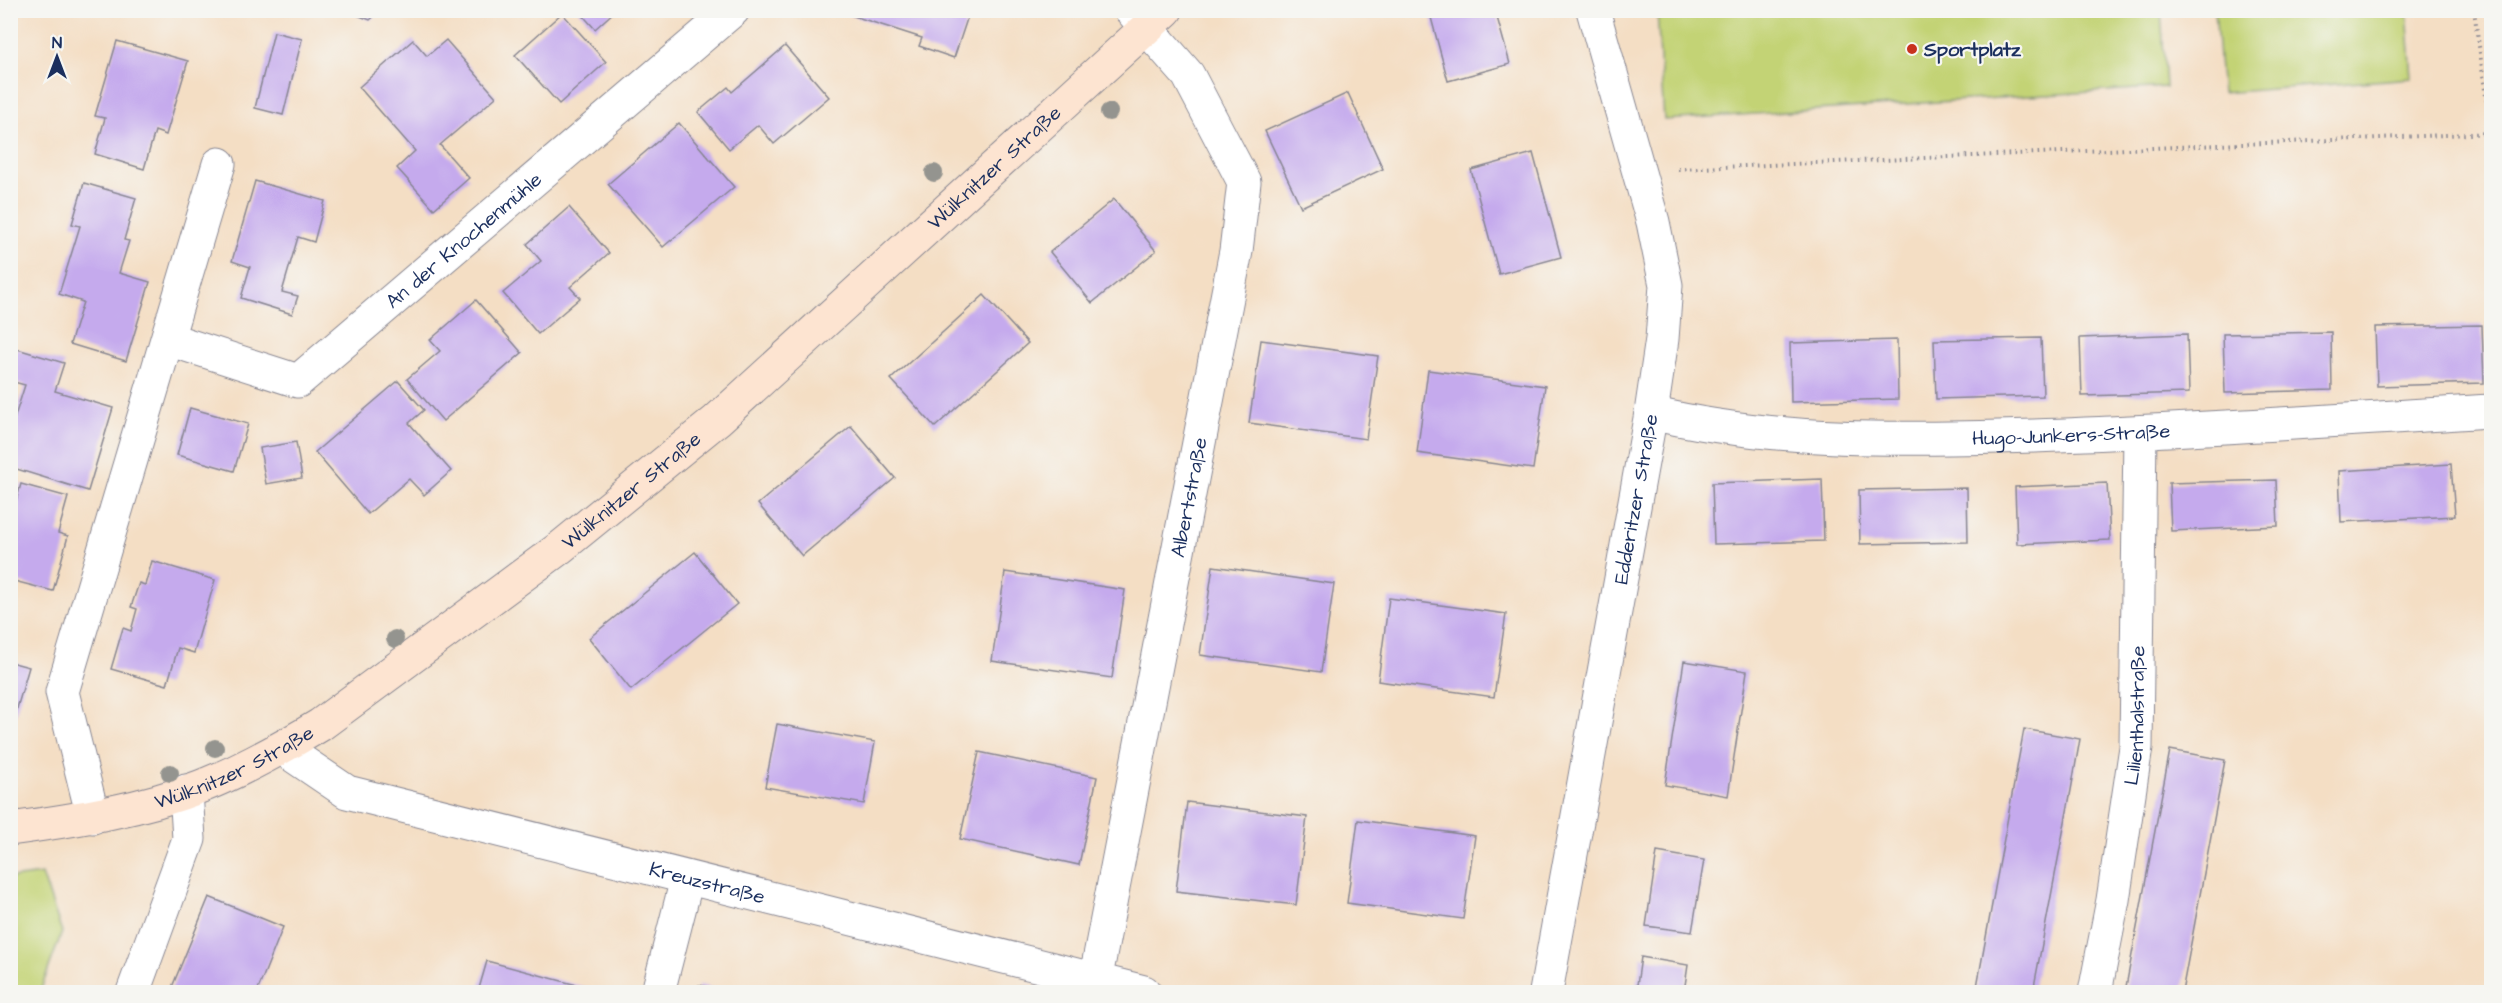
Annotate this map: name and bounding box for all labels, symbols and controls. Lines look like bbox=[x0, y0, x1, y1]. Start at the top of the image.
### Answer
north arrow bbox=[27, 27, 87, 87]
text: N bbox=[52, 32, 62, 54]
place label: Sportplatz bbox=[1923, 36, 2022, 64]
marker: Sportplatz bbox=[1905, 42, 1919, 56]
street label: Wülknitzer Straße bbox=[921, 99, 1068, 236]
street label: An der Knochenmühle bbox=[380, 166, 548, 315]
street label: Edderitzer Straße bbox=[1607, 412, 1666, 587]
street label: Hugo-Junkers-Straße bbox=[1972, 417, 2171, 453]
street label: Wülknitzer Straße bbox=[556, 425, 707, 556]
street label: Albertstraße bbox=[1164, 435, 1215, 560]
street label: Lilienthalstraße bbox=[2117, 645, 2152, 787]
street label: Wülknitzer Straße bbox=[151, 719, 319, 816]
street label: Kreuzstraße bbox=[646, 855, 768, 911]

